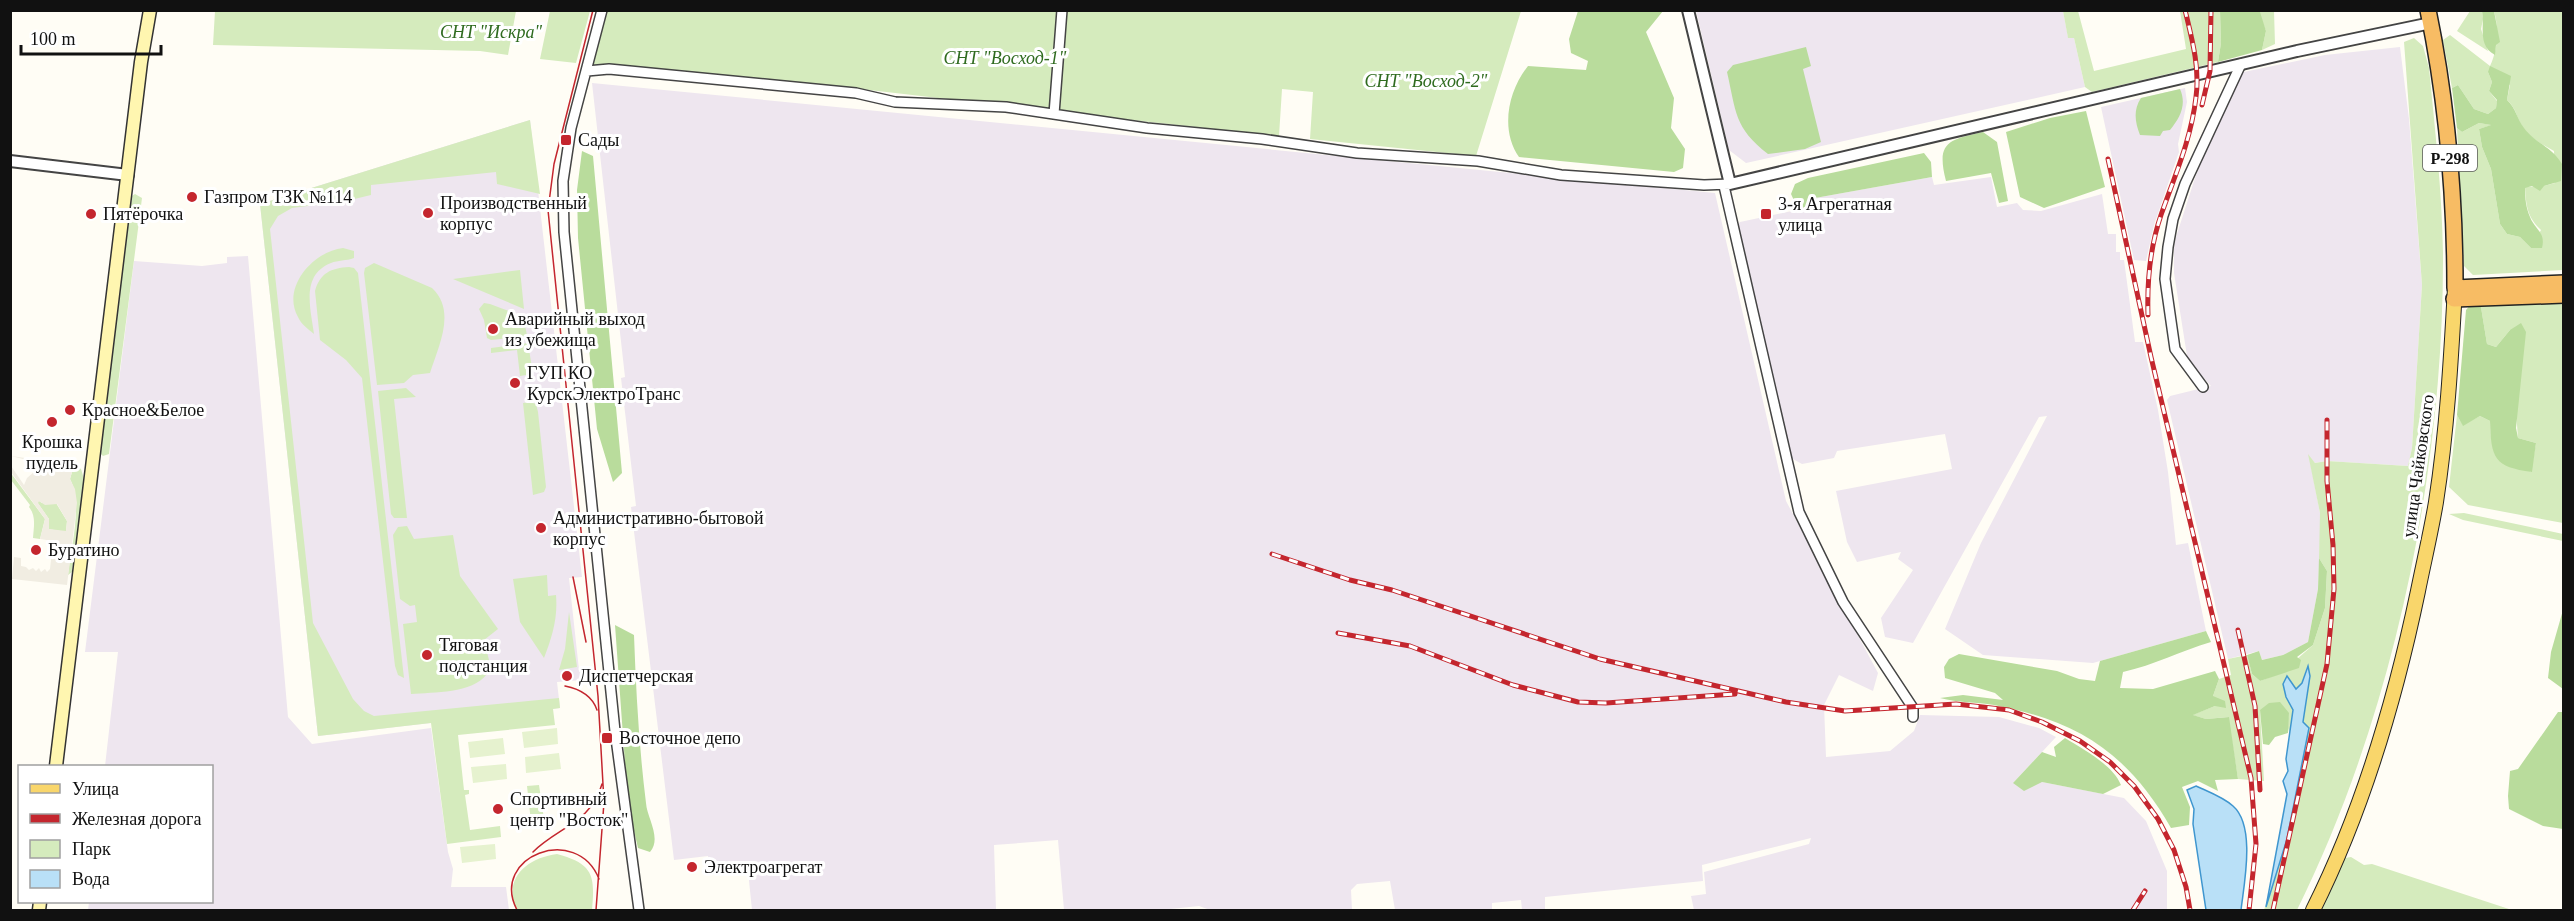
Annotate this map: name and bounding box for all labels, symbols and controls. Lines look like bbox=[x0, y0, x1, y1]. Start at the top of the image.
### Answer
scale bar bbox=[21, 18, 160, 56]
park label: СНТ "Искра" bbox=[440, 22, 542, 42]
text: 100 m bbox=[30, 29, 76, 49]
park label: СНТ "Восход-1" bbox=[944, 48, 1067, 68]
park label: СНТ "Восход-2" bbox=[1365, 71, 1488, 91]
place label: Сады bbox=[578, 130, 619, 150]
marker: Сады bbox=[559, 133, 573, 147]
road number: Р-298 bbox=[2423, 145, 2477, 171]
place label: Газпром ТЗК №114 bbox=[204, 187, 352, 207]
marker: Газпром ТЗК №114 bbox=[185, 190, 199, 204]
place label: Производственный корпус bbox=[440, 193, 587, 234]
place label: 3-я Агрегатная улица bbox=[1778, 194, 1892, 235]
place label: Пятёрочка bbox=[103, 204, 183, 224]
marker: Производственный корпус bbox=[421, 206, 435, 220]
marker: Пятёрочка bbox=[84, 207, 98, 221]
marker: 3-я Агрегатная улица bbox=[1759, 207, 1773, 221]
place label: Аварийный выход из убежища bbox=[505, 309, 645, 350]
marker: Аварийный выход из убежища bbox=[486, 322, 500, 336]
place label: ГУП КО КурскЭлектроТранс bbox=[527, 363, 681, 404]
marker: ГУП КО КурскЭлектроТранс bbox=[508, 376, 522, 390]
street label: улица Чайковского bbox=[2398, 393, 2438, 539]
place label: Красное&Белое bbox=[82, 400, 204, 420]
marker: Красное&Белое bbox=[63, 403, 77, 417]
marker: Крошка пудель bbox=[45, 415, 59, 429]
place label: Крошка пудель bbox=[22, 432, 82, 473]
place label: Административно-бытовой корпус bbox=[553, 508, 764, 549]
marker: Административно-бытовой корпус bbox=[534, 521, 548, 535]
place label: Буратино bbox=[48, 540, 120, 560]
marker: Буратино bbox=[29, 543, 43, 557]
place label: Тяговая подстанция bbox=[439, 635, 528, 676]
marker: Тяговая подстанция bbox=[420, 648, 434, 662]
place label: Диспетчерская bbox=[579, 666, 693, 686]
marker: Диспетчерская bbox=[560, 669, 574, 683]
place label: Восточное депо bbox=[619, 728, 741, 748]
marker: Восточное депо bbox=[600, 731, 614, 745]
legend bbox=[18, 765, 213, 903]
text: Улица bbox=[72, 779, 119, 799]
place label: Спортивный центр "Восток" bbox=[510, 789, 628, 830]
marker: Спортивный центр "Восток" bbox=[491, 802, 505, 816]
text: Железная дорога bbox=[72, 809, 201, 829]
text: Парк bbox=[72, 839, 111, 859]
place label: Электроагрегат bbox=[704, 857, 822, 877]
marker: Электроагрегат bbox=[685, 860, 699, 874]
text: Вода bbox=[72, 869, 110, 889]

